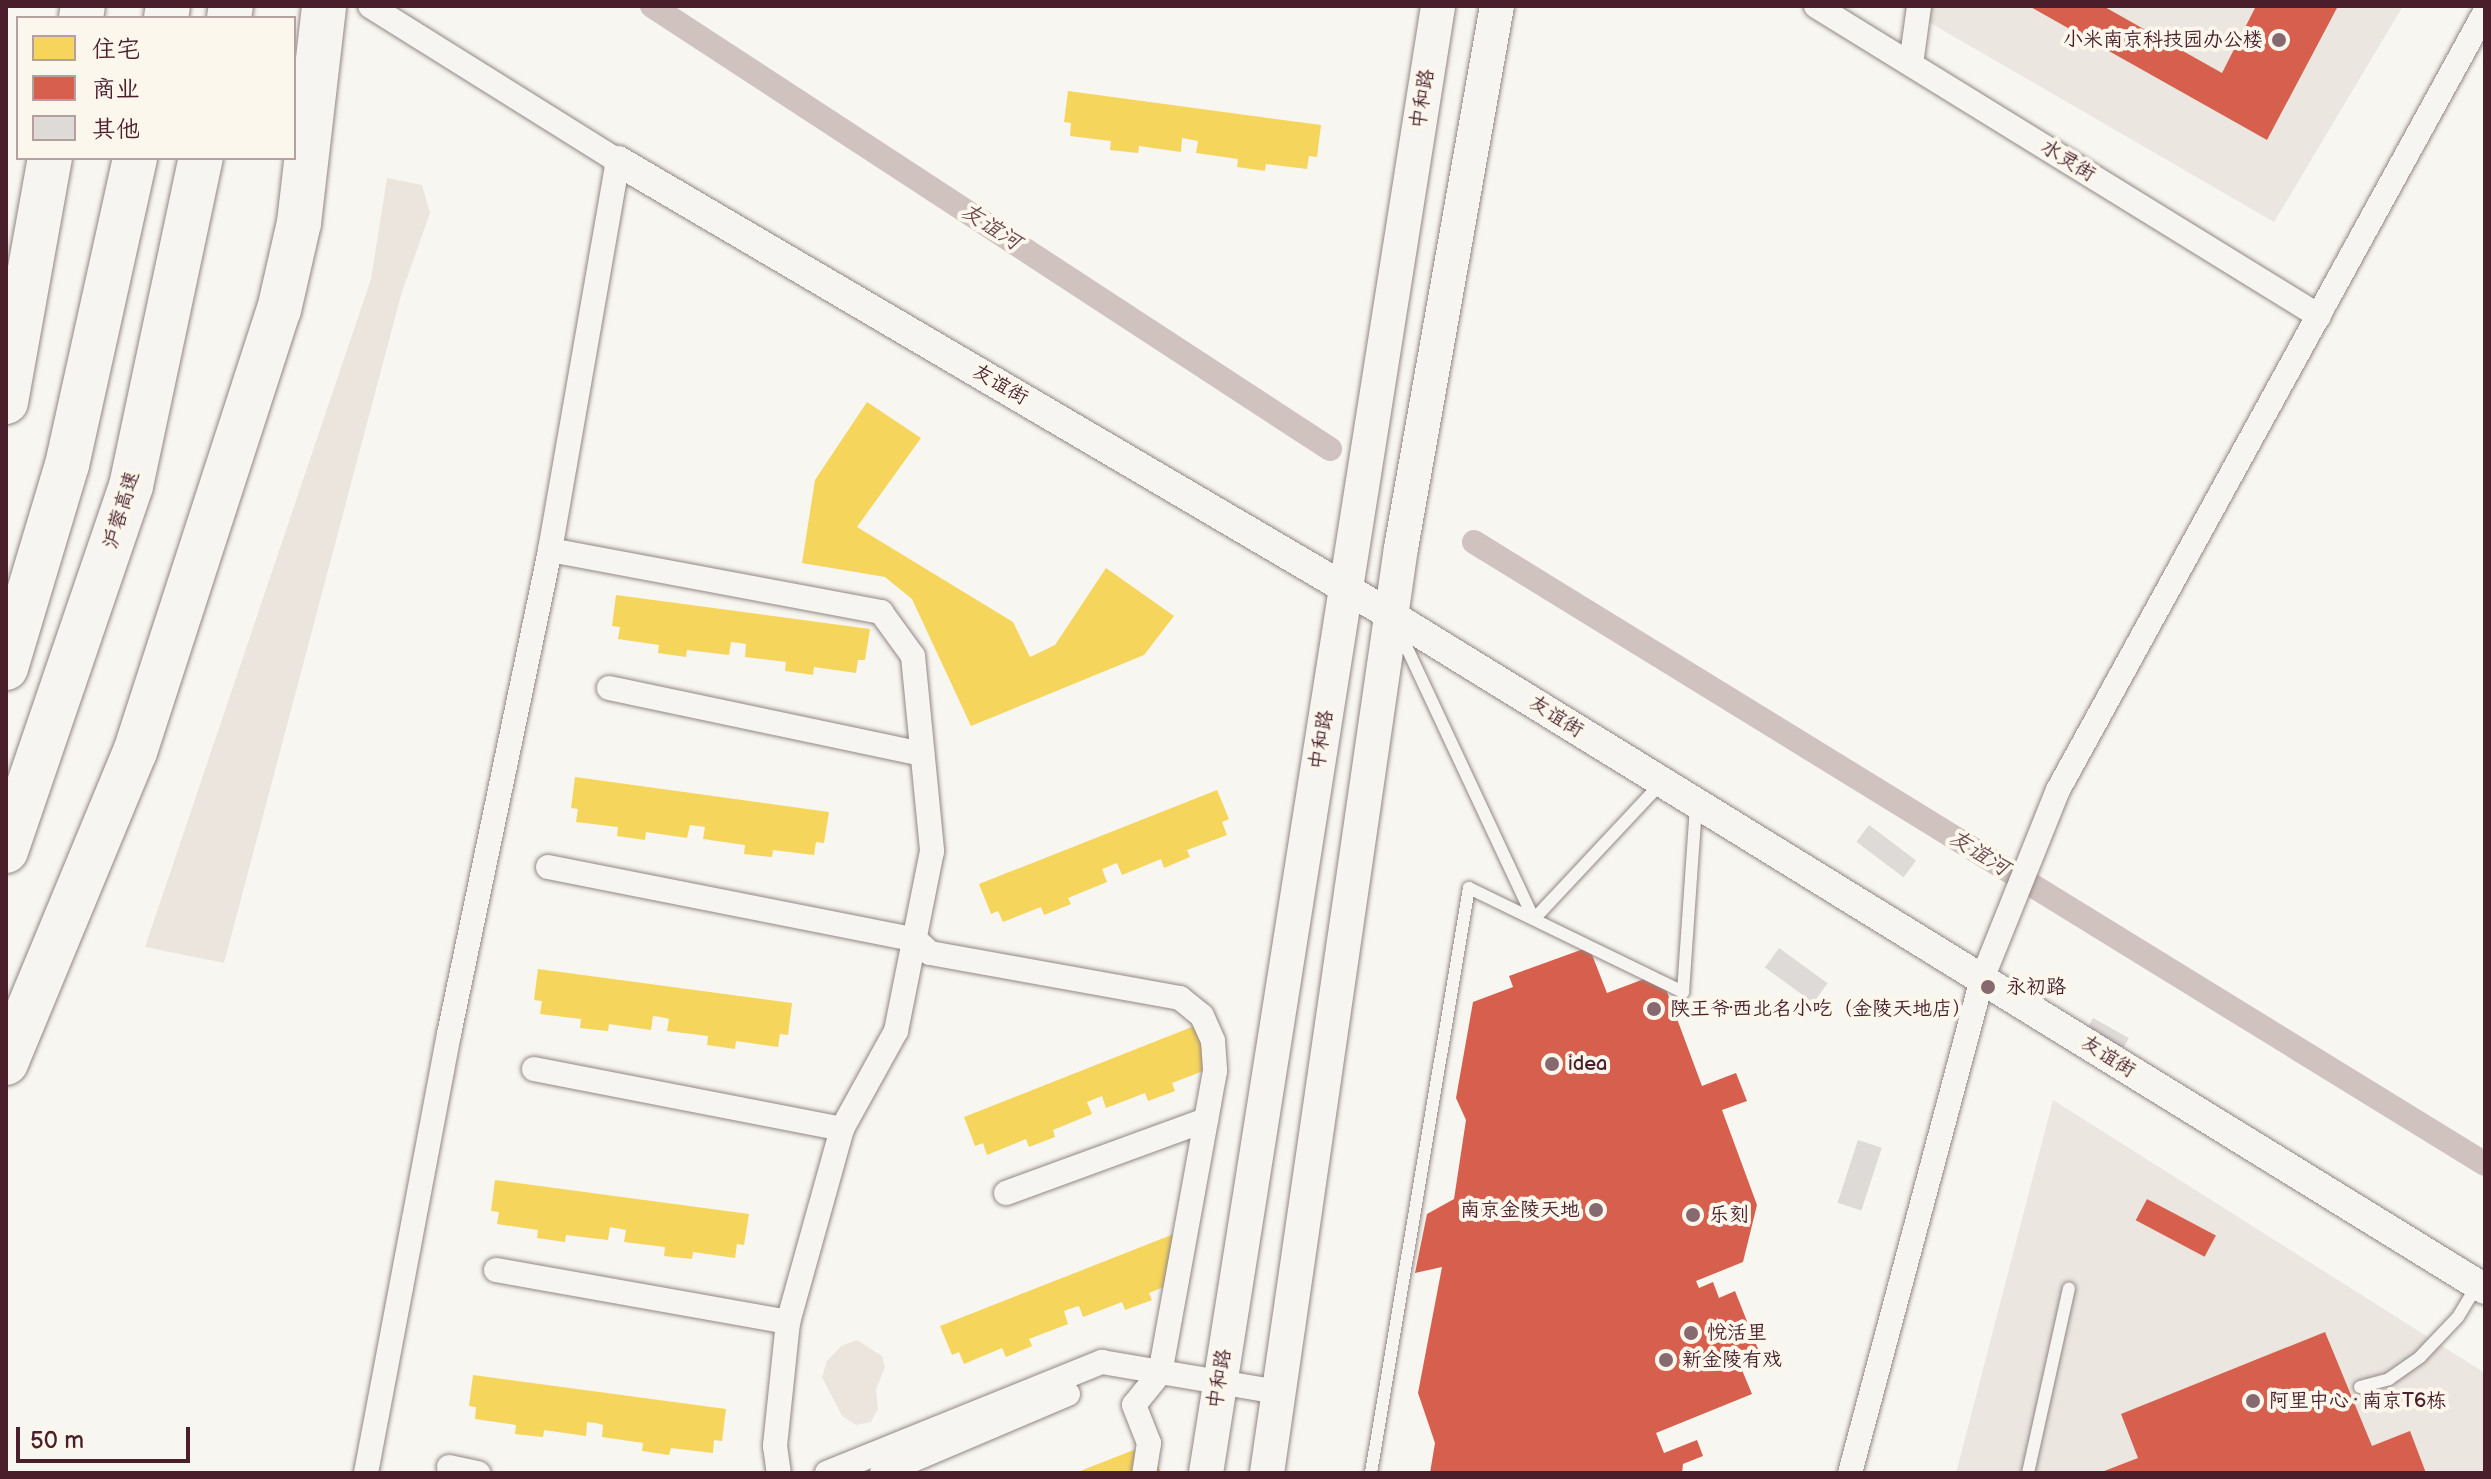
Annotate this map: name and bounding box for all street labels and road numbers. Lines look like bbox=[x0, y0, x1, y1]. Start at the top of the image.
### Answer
street label: 中和路 bbox=[1406, 67, 1440, 131]
street label: 水灵街 bbox=[2036, 135, 2100, 187]
street label: 友谊街 bbox=[968, 360, 1032, 410]
street label: 沪蓉高速 bbox=[99, 468, 145, 552]
street label: 友谊街 bbox=[1524, 691, 1588, 743]
street label: 中和路 bbox=[1305, 708, 1339, 772]
street label: 友谊街 bbox=[2076, 1031, 2140, 1083]
street label: 中和路 bbox=[1203, 1347, 1237, 1411]

